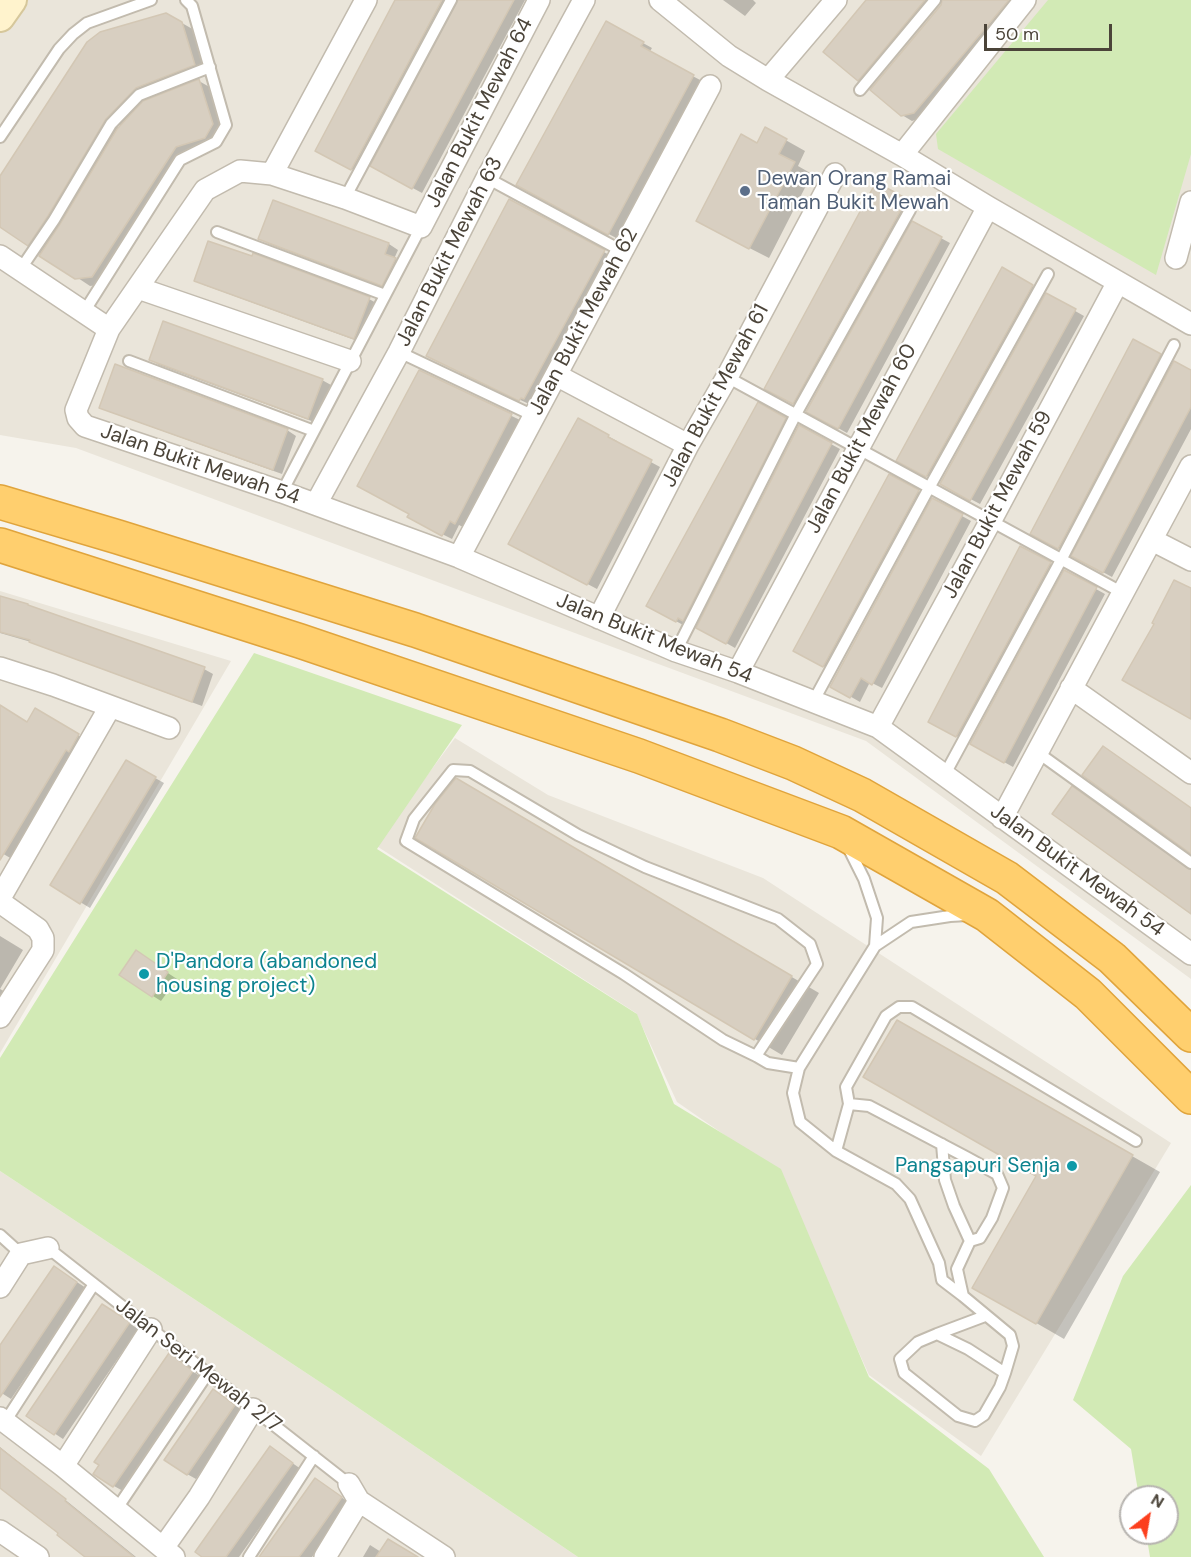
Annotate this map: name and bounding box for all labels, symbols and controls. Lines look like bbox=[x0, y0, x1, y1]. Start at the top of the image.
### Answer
scale bar bbox=[987, 12, 1114, 50]
street label: Jalan Bukit Mewah 64 bbox=[421, 14, 539, 212]
text: 50 m bbox=[995, 22, 1039, 46]
street label: Jalan Bukit Mewah 63 bbox=[391, 153, 509, 351]
place label: Dewan Orang Ramai Taman Bukit Mewah bbox=[757, 166, 951, 216]
marker: Dewan Orang Ramai Taman Bukit Mewah bbox=[738, 184, 752, 198]
street label: Jalan Bukit Mewah 62 bbox=[524, 224, 644, 420]
street label: Jalan Bukit Mewah 61 bbox=[657, 300, 775, 492]
street label: Jalan Bukit Mewah 60 bbox=[801, 340, 923, 538]
street label: Jalan Bukit Mewah 59 bbox=[938, 407, 1058, 603]
street label: Jalan Bukit Mewah 54 bbox=[97, 419, 303, 511]
street label: Jalan Bukit Mewah 54 bbox=[552, 588, 756, 690]
street label: Jalan Bukit Mewah 54 bbox=[985, 799, 1169, 943]
place label: D'Pandora (abandoned housing project) bbox=[156, 949, 377, 999]
marker: D'Pandora (abandoned housing project) bbox=[137, 967, 151, 981]
place label: Pangsapuri Senja bbox=[895, 1153, 1060, 1179]
marker: Pangsapuri Senja bbox=[1065, 1159, 1079, 1173]
street label: Jalan Seri Mewah 2/7 bbox=[110, 1293, 286, 1439]
north arrow bbox=[1119, 1485, 1179, 1545]
text: N bbox=[1147, 1489, 1168, 1513]

